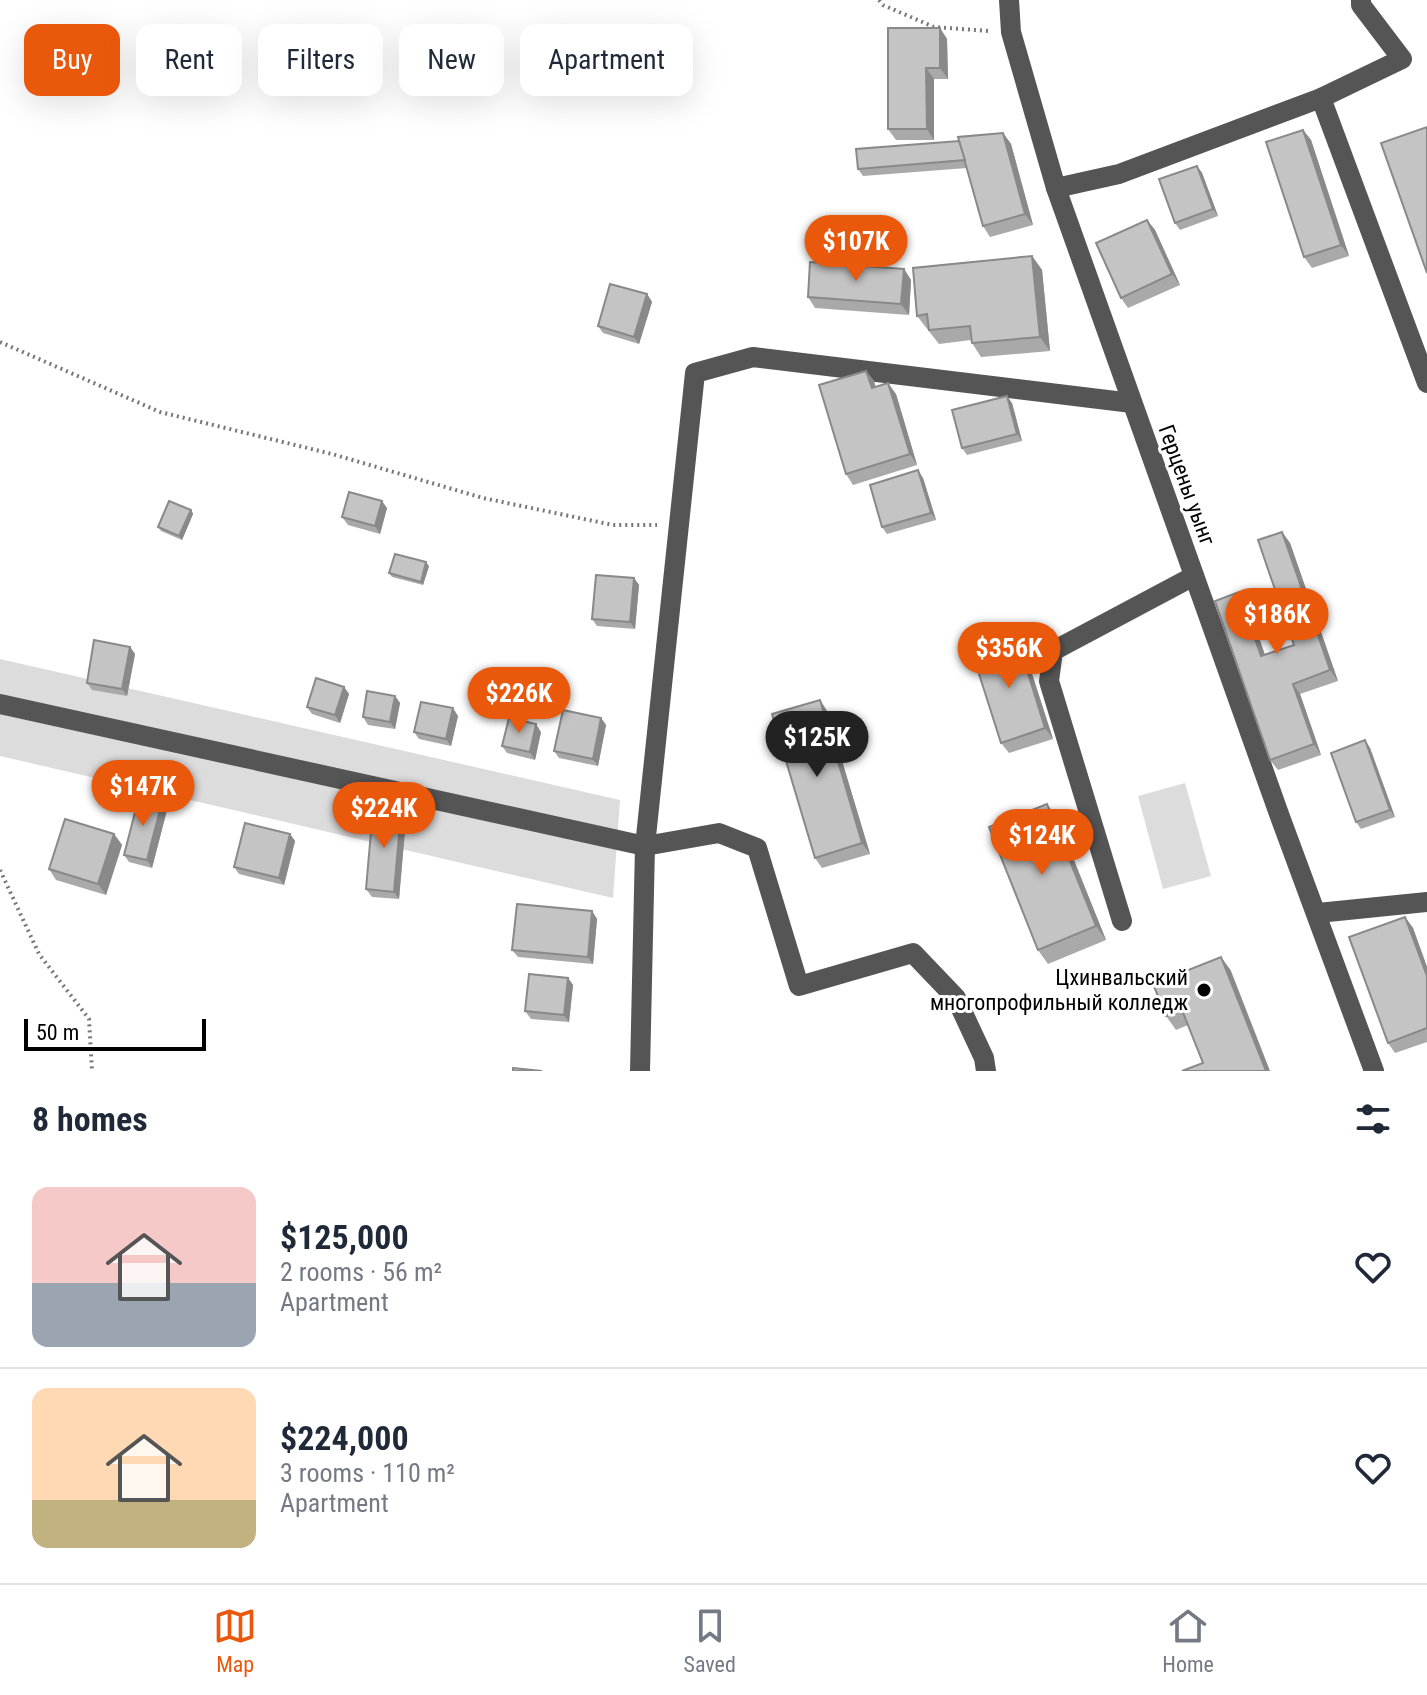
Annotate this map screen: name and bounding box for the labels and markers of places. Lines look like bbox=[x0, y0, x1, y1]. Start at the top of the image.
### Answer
pin: $107K bbox=[800, 215, 912, 283]
pin: $186K bbox=[1221, 588, 1333, 656]
pin: $356K bbox=[953, 622, 1065, 690]
pin: $226K bbox=[463, 667, 575, 735]
pin: $125K bbox=[761, 711, 873, 779]
pin: $147K bbox=[87, 760, 199, 828]
pin: $224K bbox=[328, 782, 440, 850]
pin: $124K bbox=[986, 809, 1098, 877]
place label: Цхинвальский многопрофильный колледж bbox=[930, 965, 1188, 1015]
marker: Цхинвальский многопрофильный колледж bbox=[1195, 981, 1213, 999]

